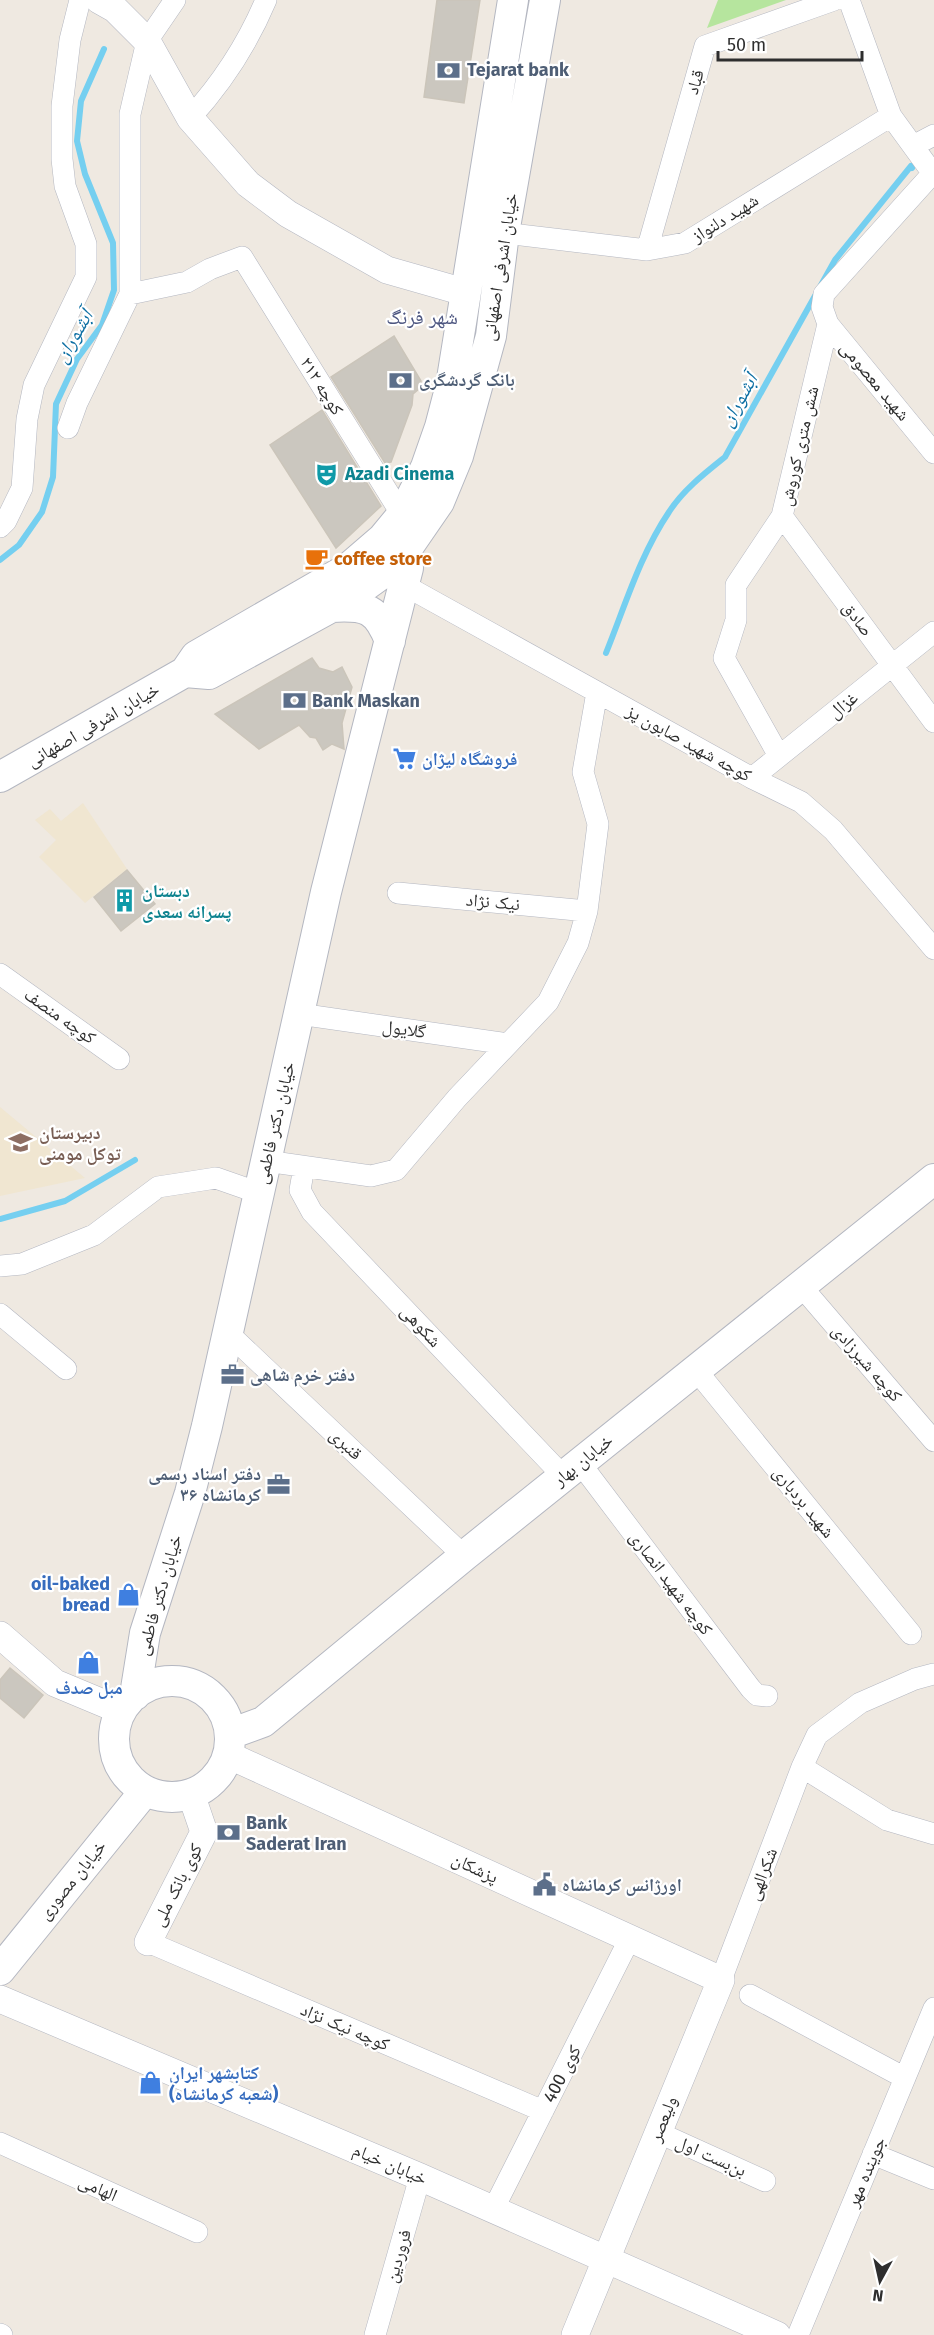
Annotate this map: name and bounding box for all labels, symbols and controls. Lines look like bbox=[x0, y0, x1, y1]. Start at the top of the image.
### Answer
scale bar bbox=[718, 24, 862, 62]
text: 50 m bbox=[727, 34, 766, 56]
bank icon: Tejarat bank bbox=[436, 57, 462, 83]
place label: Tejarat bank bbox=[467, 59, 570, 81]
street label: قباد bbox=[681, 67, 709, 97]
street label: شهید دلنواز bbox=[687, 189, 762, 248]
street label: خیابان اشرفی اصفهانی bbox=[477, 191, 523, 343]
water label: آبشوران bbox=[48, 301, 101, 367]
district label: شهر فرنگ bbox=[386, 305, 458, 329]
street label: شهید معصومی bbox=[835, 337, 915, 425]
street label: کوچه ۲۱۲ bbox=[296, 353, 349, 420]
water label: آبشوران bbox=[714, 365, 766, 431]
bank icon: بانک گردشگری bbox=[388, 367, 414, 393]
place label: بانک گردشگری bbox=[419, 369, 515, 391]
street label: شش متری کوروش bbox=[775, 384, 823, 508]
theatre icon: Azadi Cinema bbox=[314, 461, 340, 487]
place label: Azadi Cinema bbox=[344, 463, 455, 485]
cafe icon: coffee store bbox=[303, 546, 329, 572]
place label: coffee store bbox=[334, 548, 432, 570]
street label: صادق bbox=[838, 597, 878, 641]
street label: خیابان اشرفی اصفهانی bbox=[23, 678, 163, 772]
street label: غزال bbox=[824, 687, 862, 723]
bank icon: Bank Maskan bbox=[281, 688, 307, 714]
place label: Bank Maskan bbox=[312, 690, 420, 712]
street label: کوچه شهید صابون پز bbox=[622, 699, 756, 787]
supermarket icon: فروشگاه لیژان bbox=[391, 746, 417, 772]
place label: فروشگاه لیژان bbox=[422, 748, 517, 770]
place label: دبستان پسرانه سعدی bbox=[142, 880, 231, 923]
building icon: دبستان پسرانه سعدی bbox=[111, 888, 137, 914]
street label: نیک نژاد bbox=[465, 889, 521, 915]
street label: کوچه منصف bbox=[20, 983, 101, 1049]
street label: گلایول bbox=[381, 1015, 428, 1043]
street label: خیابان دکتر فاطمی bbox=[250, 1060, 300, 1186]
place label: دبیرستان توکل مومنی bbox=[39, 1122, 121, 1165]
school or university icon: دبیرستان توکل مومنی bbox=[8, 1130, 34, 1156]
street label: شکوهی bbox=[396, 1300, 446, 1352]
street label: کوچه شیرزادی bbox=[827, 1320, 907, 1407]
office icon: دفتر خرم شاهی bbox=[219, 1362, 245, 1388]
place label: دفتر خرم شاهی bbox=[250, 1364, 355, 1387]
street label: قنبری bbox=[325, 1424, 367, 1464]
street label: خیابان بهار bbox=[548, 1429, 617, 1491]
street label: شهید بردباری bbox=[768, 1462, 840, 1542]
place label: دفتر اسناد رسمی ۳۶ کرمانشاه bbox=[148, 1463, 261, 1506]
office icon: دفتر اسناد رسمی ۳۶ کرمانشاه bbox=[266, 1471, 292, 1497]
street label: کوچه شهید انصاری bbox=[625, 1527, 718, 1640]
street label: خیابان دکتر فاطمی bbox=[131, 1532, 187, 1658]
place label: oil-baked bread bbox=[31, 1573, 110, 1616]
shop icon: oil-baked bread bbox=[115, 1581, 141, 1607]
shop icon: مبل صدف bbox=[76, 1649, 102, 1675]
place label: مبل صدف bbox=[55, 1677, 123, 1699]
place label: Bank Saderat Iran bbox=[246, 1812, 347, 1855]
bank icon: Bank Saderat Iran bbox=[215, 1820, 241, 1846]
street label: خیابان مصوری bbox=[33, 1836, 111, 1924]
street label: کوی بانک ملی bbox=[147, 1839, 207, 1930]
street label: شکرالهی bbox=[742, 1845, 782, 1903]
street label: پزشکان bbox=[448, 1848, 502, 1888]
public building icon: اورژانس کرمانشاه bbox=[531, 1872, 557, 1898]
place label: اورژانس کرمانشاه bbox=[562, 1874, 682, 1896]
street label: کوچه نیک نژاد bbox=[297, 1998, 393, 2056]
street label: کوی 400 bbox=[538, 2041, 586, 2106]
place label: کتابشهر ایران (شعبه کرمانشاه) bbox=[169, 2062, 279, 2105]
shop icon: کتابشهر ایران (شعبه کرمانشاه) bbox=[138, 2070, 164, 2096]
street label: ولیعصر bbox=[644, 2093, 682, 2146]
street label: بن‌بست اول bbox=[672, 2131, 750, 2181]
street label: جوینده مهر bbox=[841, 2134, 891, 2211]
street label: خیابان خیام bbox=[349, 2139, 430, 2190]
street label: الهامی bbox=[75, 2170, 121, 2206]
street label: فروردین bbox=[380, 2227, 416, 2285]
north arrow bbox=[850, 2251, 910, 2311]
text: N bbox=[871, 2285, 885, 2306]

